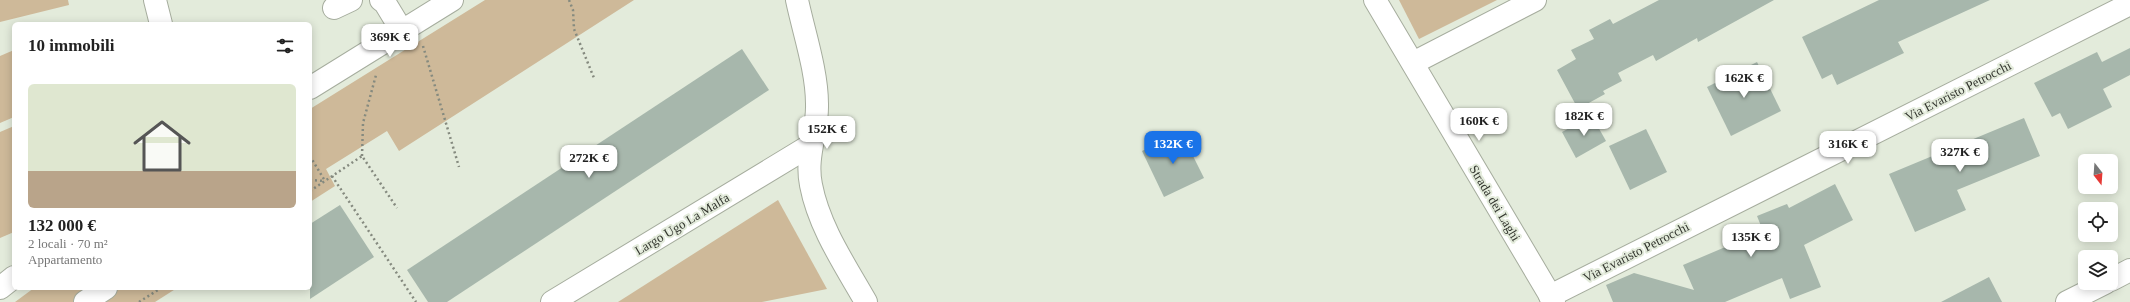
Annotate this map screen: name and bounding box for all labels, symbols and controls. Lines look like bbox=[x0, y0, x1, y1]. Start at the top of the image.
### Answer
pin: 369K € bbox=[357, 24, 423, 58]
text: 369K € bbox=[370, 29, 410, 44]
icon: filters bbox=[274, 35, 296, 57]
text: 10 immobili bbox=[28, 36, 114, 55]
street label: Via Evaristo Petrocchi bbox=[1903, 58, 2014, 124]
pin: 162K € bbox=[1711, 65, 1777, 99]
text: 162K € bbox=[1724, 70, 1764, 85]
pin: 182K € bbox=[1551, 103, 1617, 137]
pin: 160K € bbox=[1446, 108, 1512, 142]
text: 182K € bbox=[1564, 108, 1604, 123]
icon: home bbox=[126, 110, 198, 182]
text: 160K € bbox=[1459, 113, 1499, 128]
pin: 152K € bbox=[794, 116, 860, 150]
text: 152K € bbox=[807, 121, 847, 136]
pin: 132K € bbox=[1140, 131, 1206, 165]
pin: 316K € bbox=[1815, 131, 1881, 165]
text: 132K € bbox=[1153, 136, 1193, 151]
text: 316K € bbox=[1828, 136, 1868, 151]
pin: 327K € bbox=[1927, 139, 1993, 173]
text: 327K € bbox=[1940, 144, 1980, 159]
pin: 272K € bbox=[556, 145, 622, 179]
text: 272K € bbox=[569, 150, 609, 165]
north arrow bbox=[2078, 154, 2118, 194]
map controls bbox=[2078, 154, 2118, 290]
street label: Strada dei Laghi bbox=[1466, 162, 1524, 244]
street label: Largo Ugo La Malfa bbox=[632, 190, 732, 258]
button: locate bbox=[2078, 202, 2118, 242]
text: 132 000 € bbox=[28, 216, 96, 235]
street label: Via Evaristo Petrocchi bbox=[1581, 219, 1692, 285]
pin: 135K € bbox=[1718, 224, 1784, 258]
text: 135K € bbox=[1731, 229, 1771, 244]
text: 2 locali · 70 m² bbox=[28, 236, 108, 251]
button: layers bbox=[2078, 250, 2118, 290]
text: Appartamento bbox=[28, 252, 102, 267]

